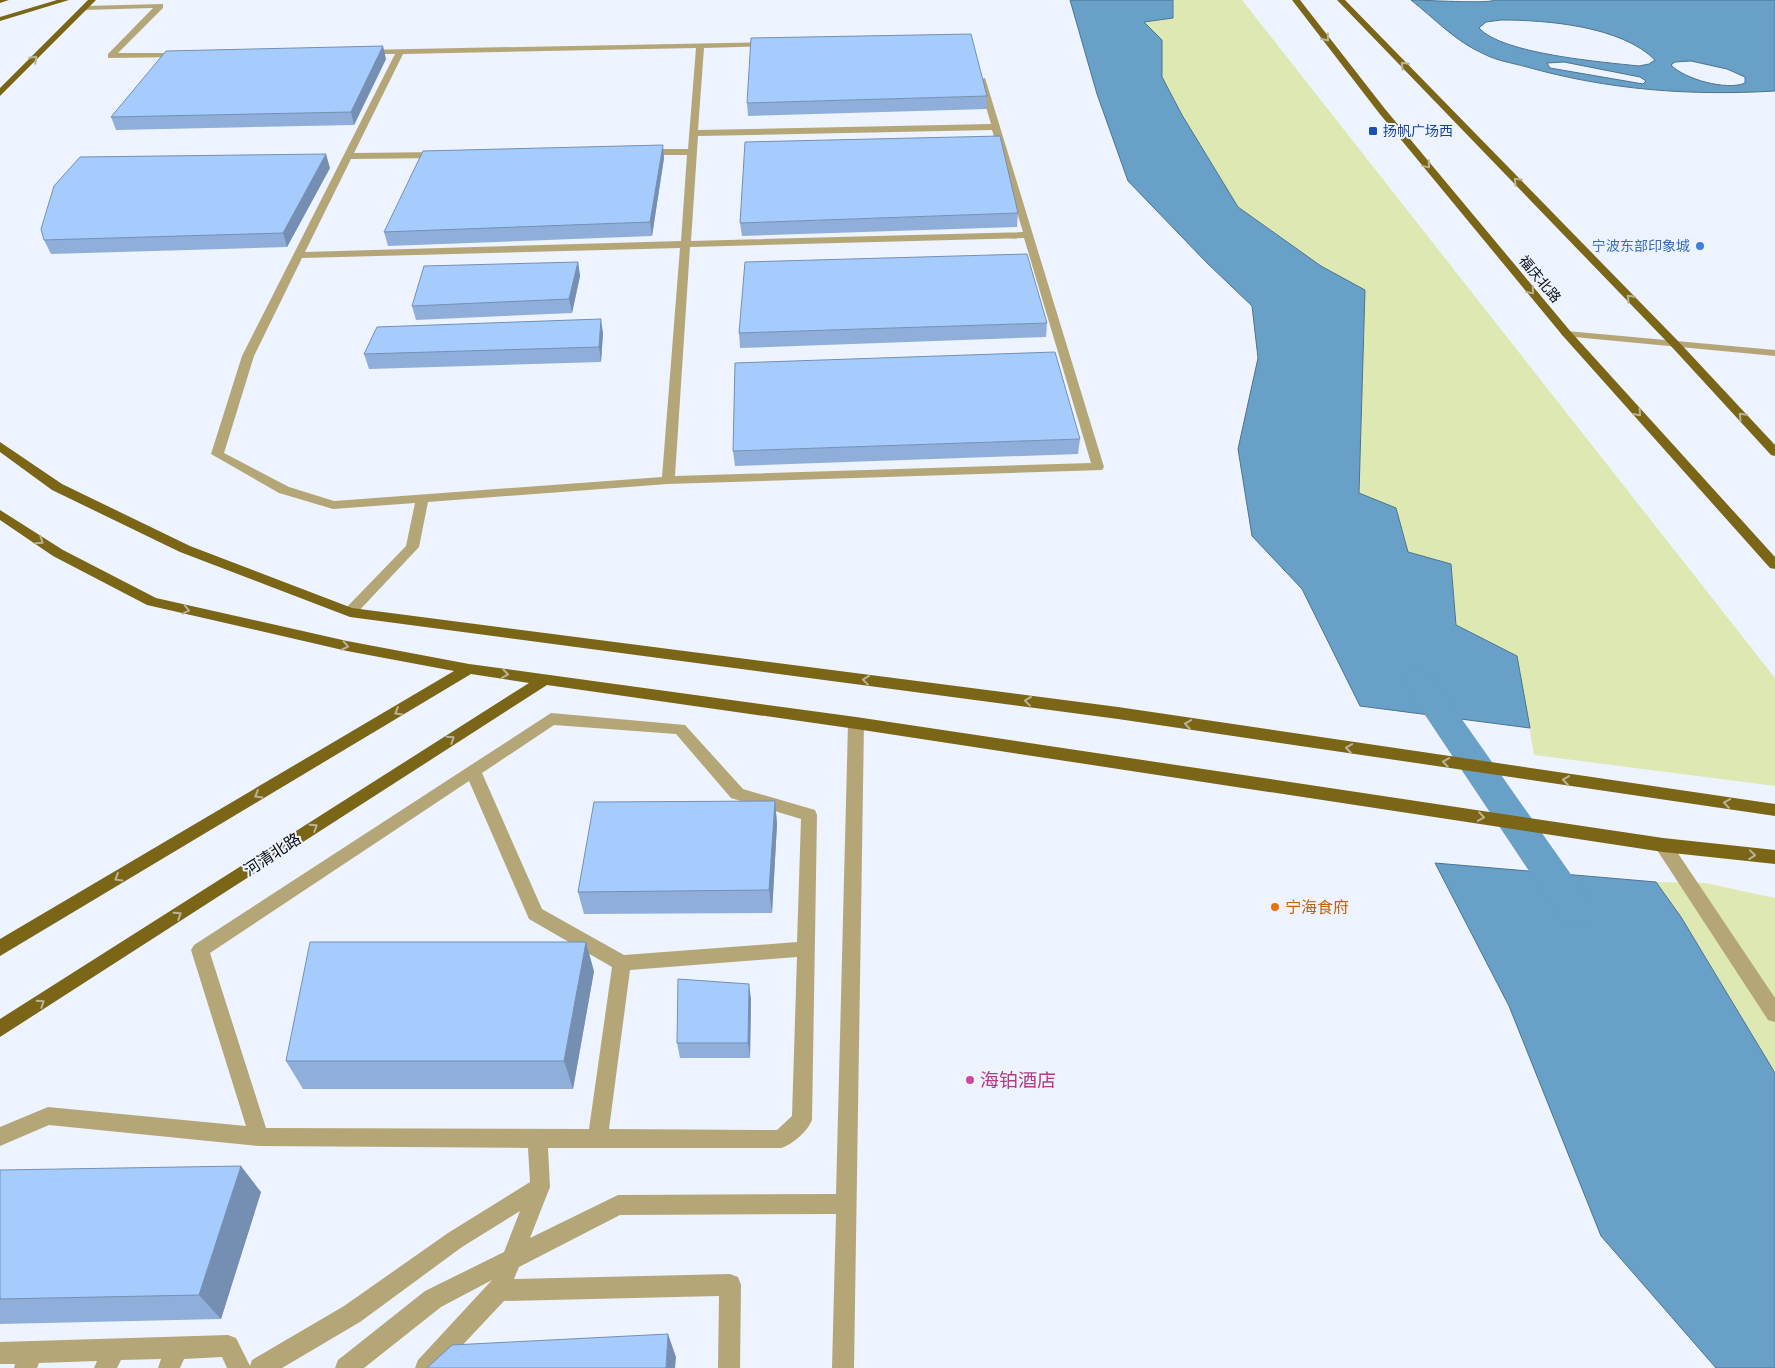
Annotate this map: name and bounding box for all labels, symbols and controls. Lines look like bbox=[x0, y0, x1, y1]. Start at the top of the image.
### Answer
one-way arrow bbox=[1320, 33, 1329, 42]
one-way arrow bbox=[28, 55, 37, 64]
one-way arrow bbox=[1401, 61, 1410, 70]
place label: 扬帆广场西 bbox=[1383, 122, 1453, 140]
marker: 扬帆广场西 bbox=[1367, 125, 1379, 137]
one-way arrow bbox=[1422, 160, 1431, 169]
one-way arrow bbox=[1514, 178, 1523, 187]
place label: 宁波东部印象城 bbox=[1592, 237, 1690, 255]
marker: 宁波东部印象城 bbox=[1694, 240, 1706, 252]
street label: 福庆北路 bbox=[1515, 252, 1565, 306]
one-way arrow bbox=[1525, 285, 1534, 294]
one-way arrow bbox=[1627, 295, 1636, 304]
one-way arrow bbox=[1632, 407, 1641, 416]
one-way arrow bbox=[1739, 413, 1748, 422]
one-way arrow bbox=[35, 535, 44, 544]
one-way arrow bbox=[182, 604, 191, 615]
one-way arrow bbox=[341, 640, 349, 651]
one-way arrow bbox=[501, 668, 509, 679]
one-way arrow bbox=[862, 675, 870, 686]
one-way arrow bbox=[1023, 696, 1031, 707]
one-way arrow bbox=[394, 705, 403, 715]
one-way arrow bbox=[1184, 719, 1193, 729]
one-way arrow bbox=[445, 736, 455, 745]
one-way arrow bbox=[1345, 743, 1354, 753]
one-way arrow bbox=[1442, 758, 1451, 768]
one-way arrow bbox=[1562, 775, 1570, 786]
one-way arrow bbox=[254, 788, 263, 798]
one-way arrow bbox=[1722, 798, 1730, 809]
one-way arrow bbox=[1477, 811, 1485, 822]
one-way arrow bbox=[309, 824, 318, 833]
street label: 河清北路 bbox=[240, 828, 304, 880]
one-way arrow bbox=[1748, 849, 1756, 860]
one-way arrow bbox=[115, 871, 124, 881]
place label: 宁海食府 bbox=[1285, 897, 1349, 917]
marker: 宁海食府 bbox=[1269, 901, 1281, 913]
one-way arrow bbox=[172, 911, 181, 921]
one-way arrow bbox=[36, 999, 45, 1009]
place label: 海铂酒店 bbox=[980, 1068, 1056, 1092]
marker: 海铂酒店 bbox=[964, 1074, 976, 1086]

